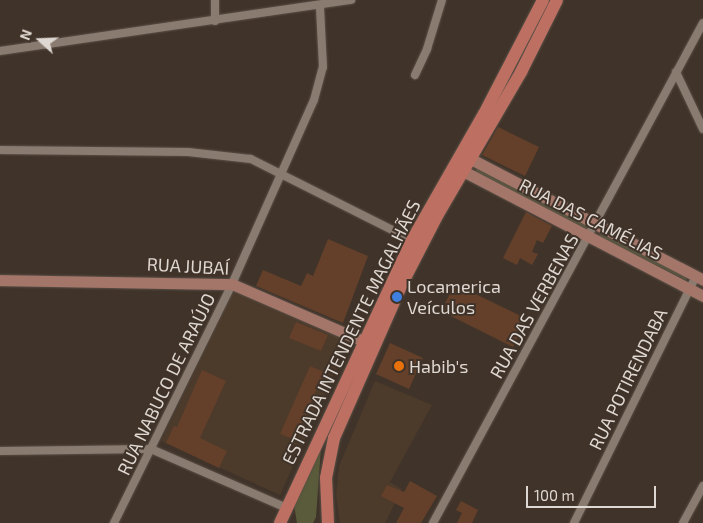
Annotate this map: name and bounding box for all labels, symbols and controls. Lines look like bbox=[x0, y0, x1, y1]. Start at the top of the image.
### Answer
north arrow bbox=[15, 15, 65, 65]
text: N bbox=[16, 27, 35, 42]
street label: RUA DAS CAMÉLIAS bbox=[516, 174, 666, 264]
street label: ESTRADA INTENDENTE MAGALHÃES bbox=[277, 196, 425, 468]
street label: RUA DAS VERBENAS bbox=[485, 230, 583, 382]
street label: RUA JUBAÍ bbox=[146, 253, 230, 279]
place label: Locamerica Veículos bbox=[407, 276, 501, 318]
street label: RUA NABUCO DE ARAÚJO bbox=[112, 289, 220, 479]
marker: Locamerica Veículos bbox=[391, 291, 403, 303]
street label: RUA POTIRENDABA bbox=[584, 305, 672, 453]
place label: Habib's bbox=[409, 355, 468, 377]
marker: Habib's bbox=[393, 360, 405, 372]
scale bar bbox=[528, 476, 658, 508]
text: 100 m bbox=[534, 486, 575, 504]

